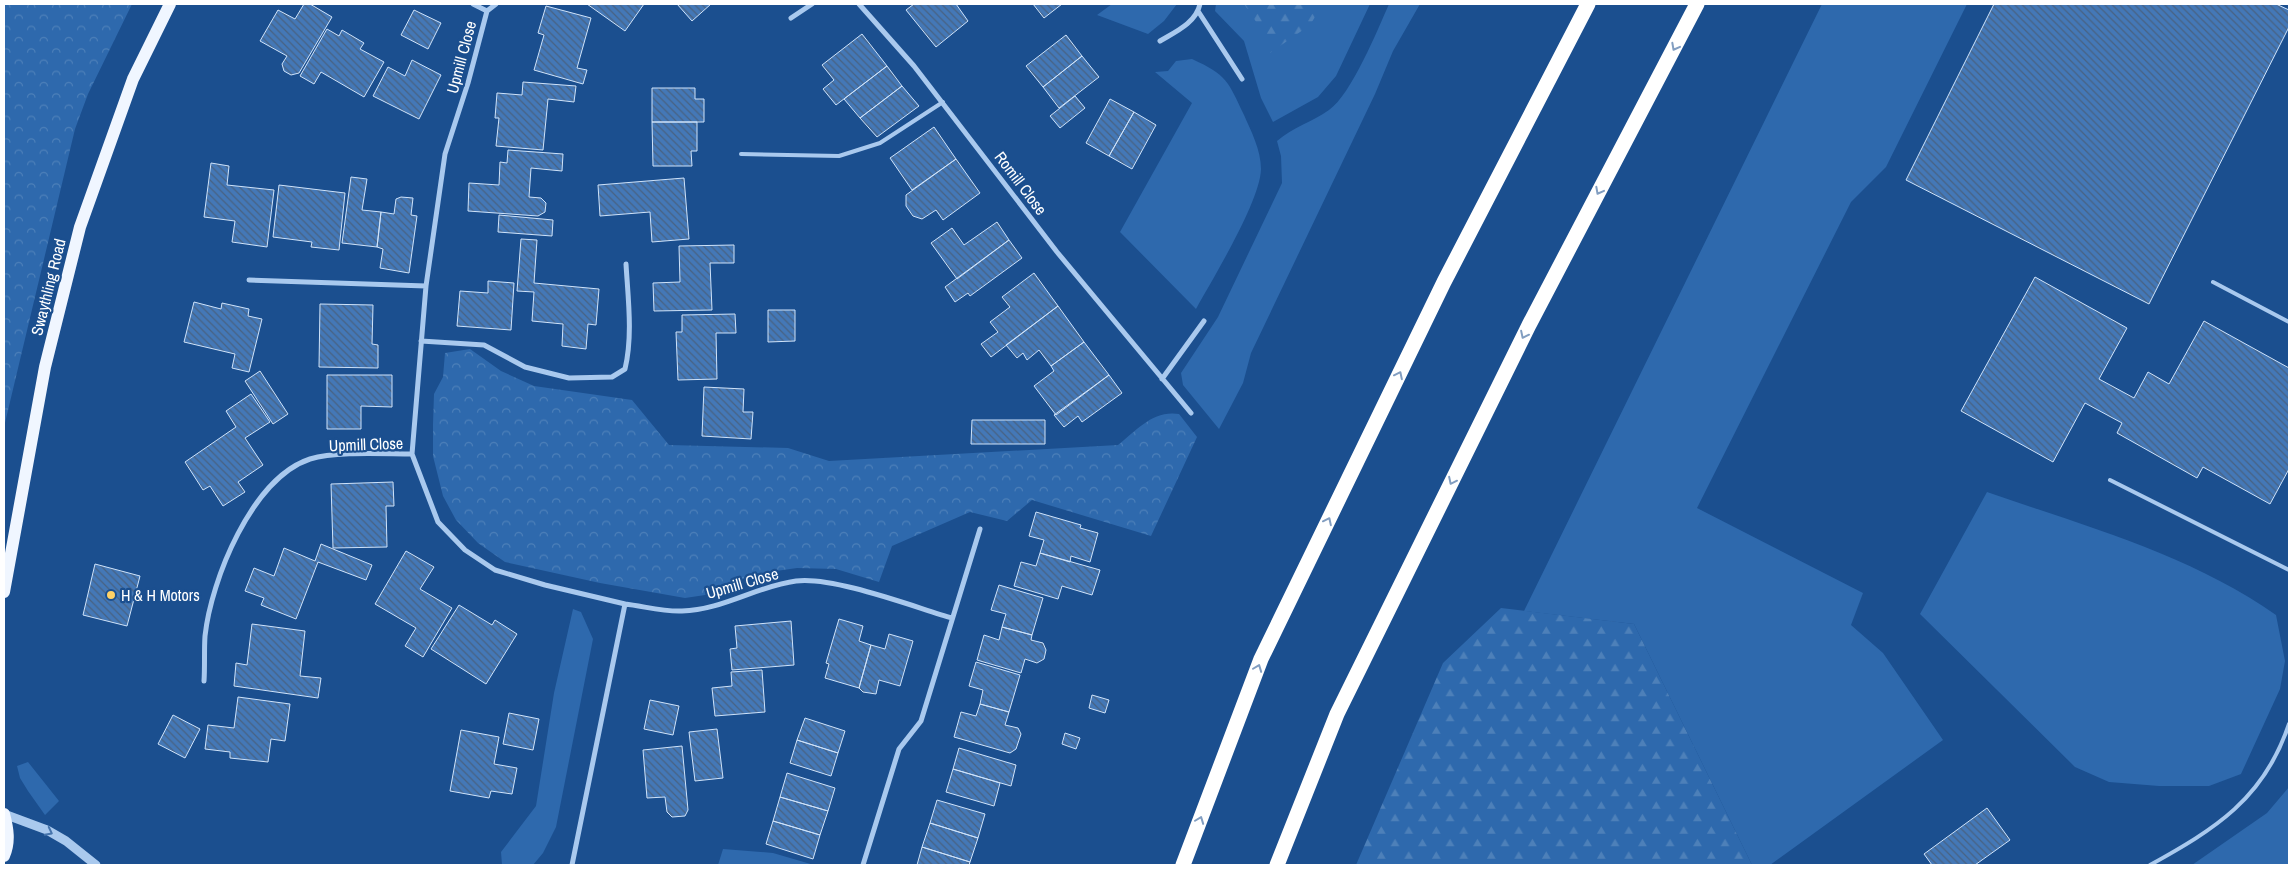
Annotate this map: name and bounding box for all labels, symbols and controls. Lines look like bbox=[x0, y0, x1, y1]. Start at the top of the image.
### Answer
street label: Upmill Close bbox=[441, 18, 481, 96]
one-way arrow bbox=[1671, 42, 1681, 51]
street label: Romill Close bbox=[990, 147, 1052, 219]
one-way arrow bbox=[1595, 186, 1605, 195]
street label: Swaythling Road bbox=[25, 236, 71, 338]
one-way arrow bbox=[1520, 330, 1530, 339]
one-way arrow bbox=[1393, 371, 1403, 380]
street label: Upmill Close bbox=[328, 432, 404, 456]
one-way arrow bbox=[1448, 476, 1458, 485]
one-way arrow bbox=[1322, 517, 1332, 526]
street label: Upmill Close bbox=[703, 562, 781, 604]
place label: H & H Motors bbox=[121, 584, 200, 606]
marker: H & H Motors bbox=[105, 589, 117, 601]
one-way arrow bbox=[1252, 664, 1262, 673]
one-way arrow bbox=[1194, 816, 1204, 825]
one-way arrow bbox=[44, 826, 53, 836]

